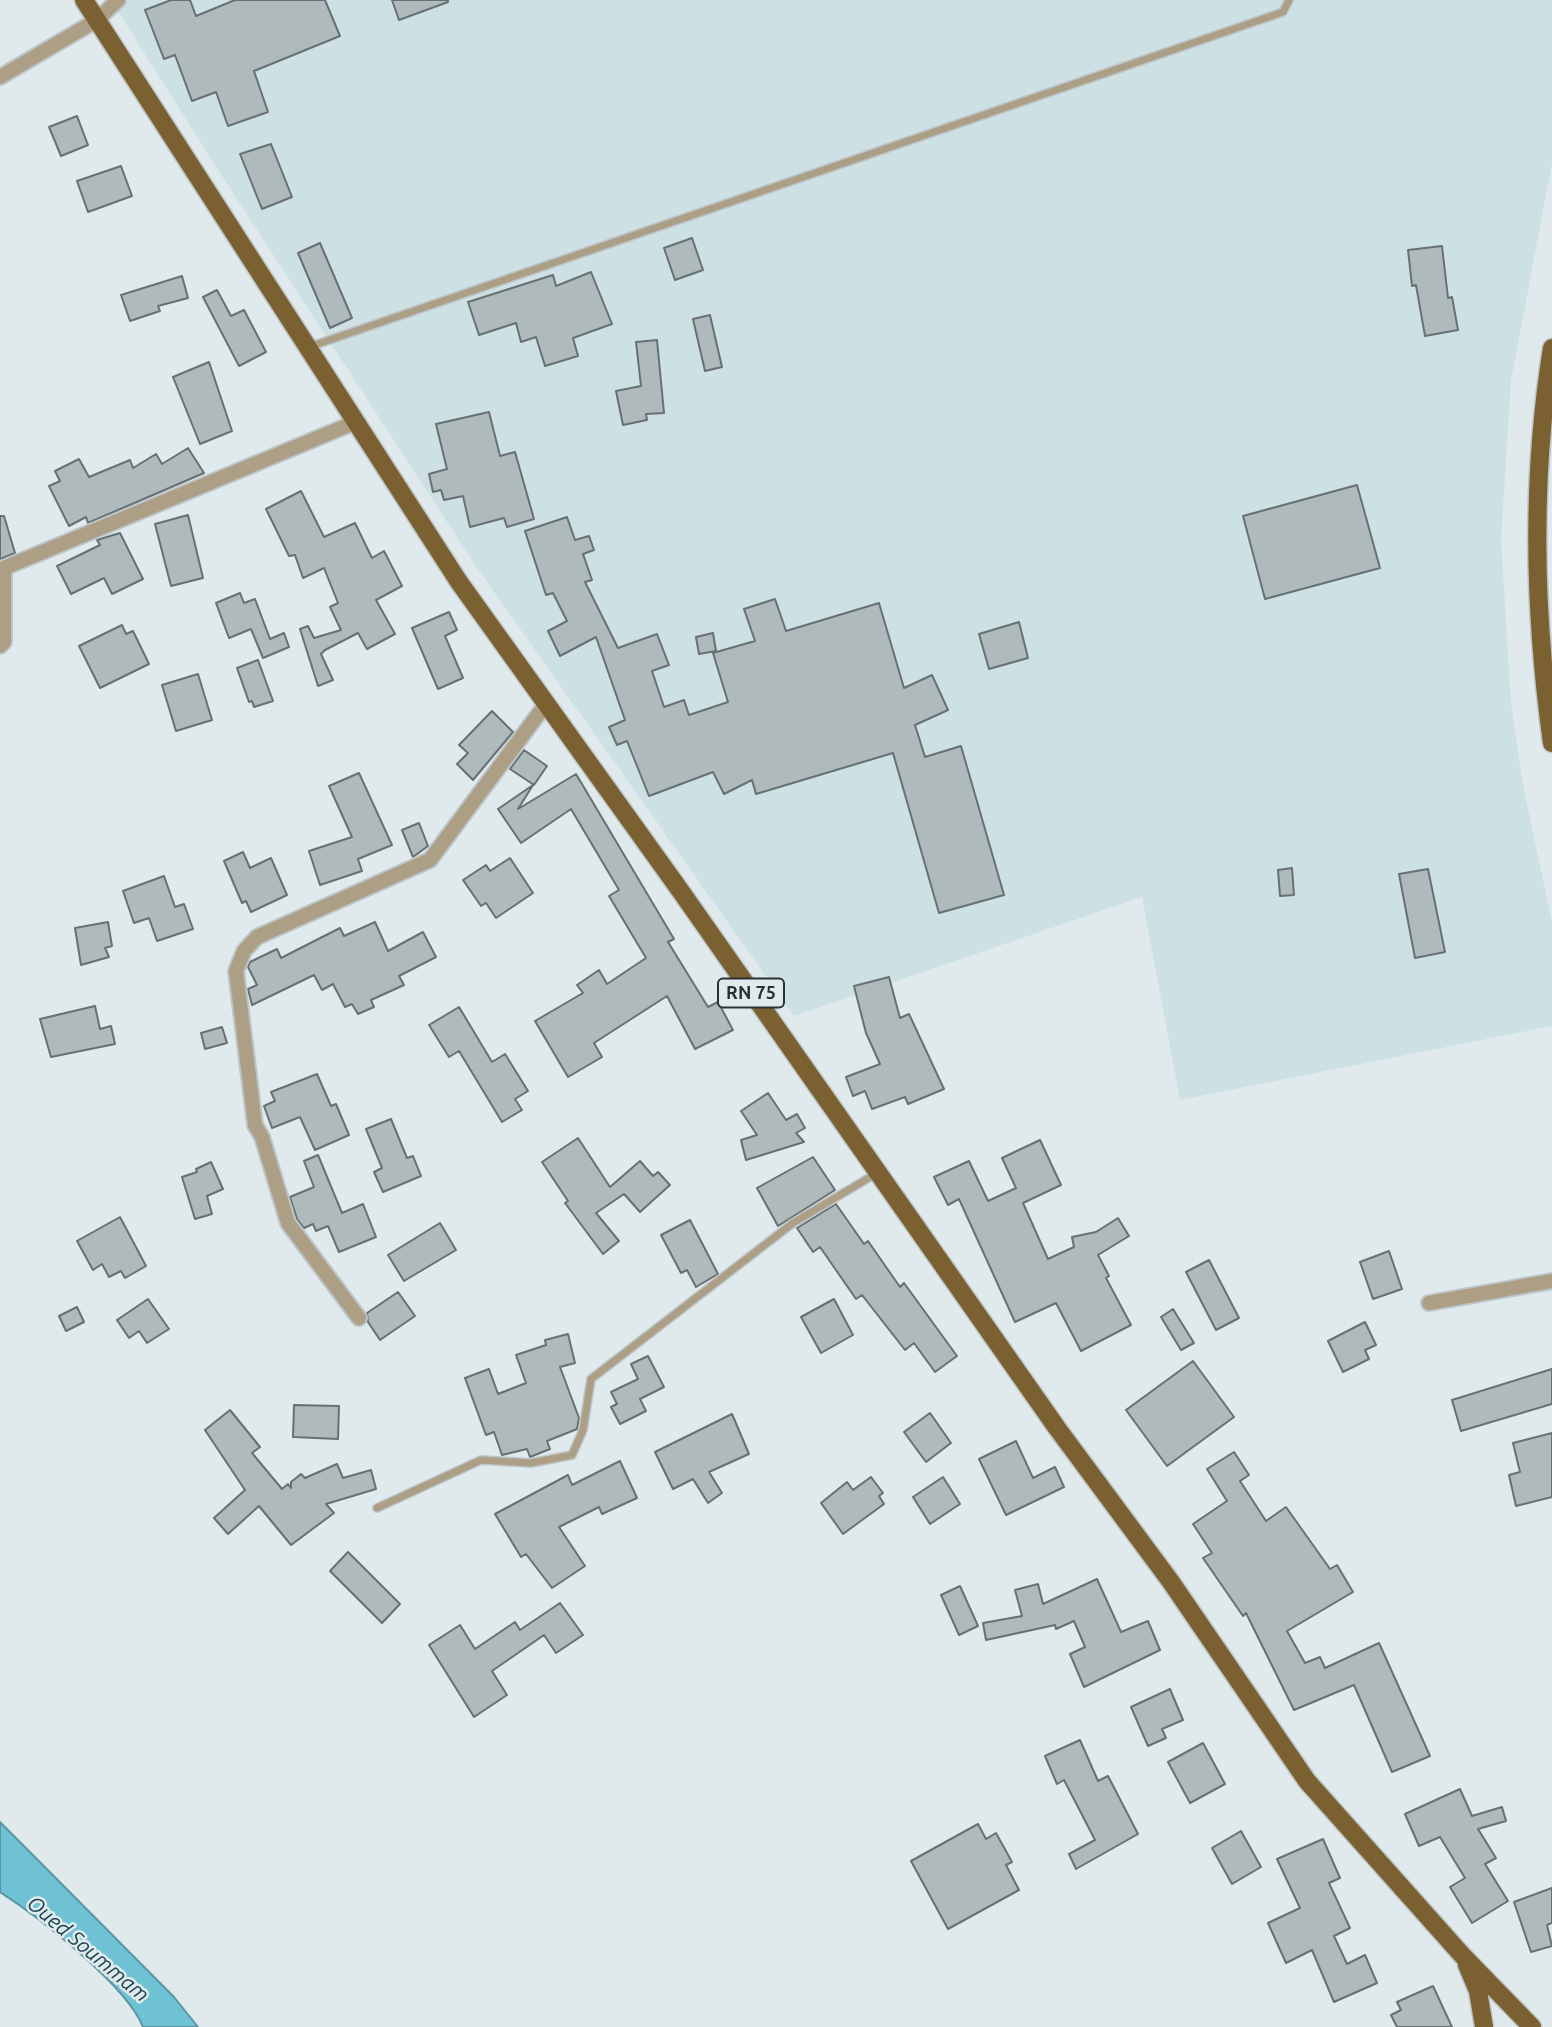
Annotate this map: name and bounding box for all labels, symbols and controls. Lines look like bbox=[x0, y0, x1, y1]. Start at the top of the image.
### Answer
road number: RN 75 bbox=[718, 978, 784, 1008]
water label: Oued Soummam bbox=[22, 1891, 154, 2007]

